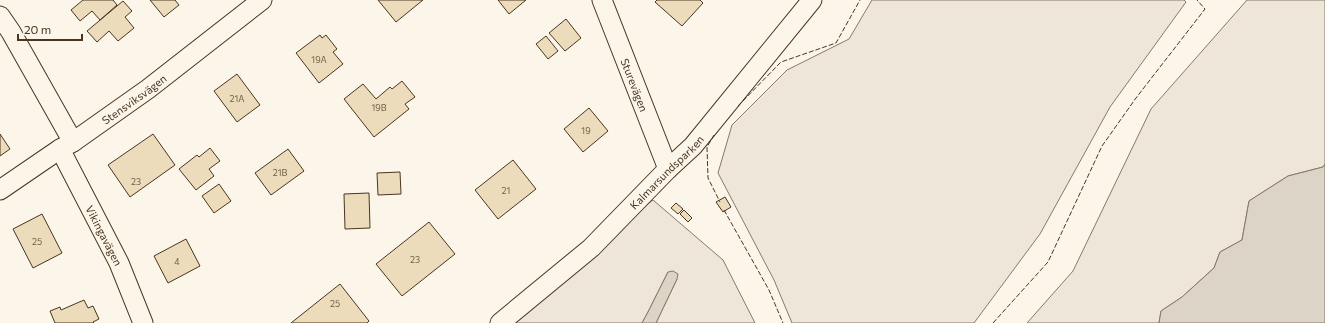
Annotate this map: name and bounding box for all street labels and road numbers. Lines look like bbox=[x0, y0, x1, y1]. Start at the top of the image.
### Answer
street label: Sturevägen bbox=[619, 56, 651, 113]
street label: Stensviksvägen bbox=[99, 71, 169, 126]
street label: Kalmarsundsparken bbox=[627, 132, 706, 211]
street label: Vikingavägen bbox=[84, 203, 126, 268]

